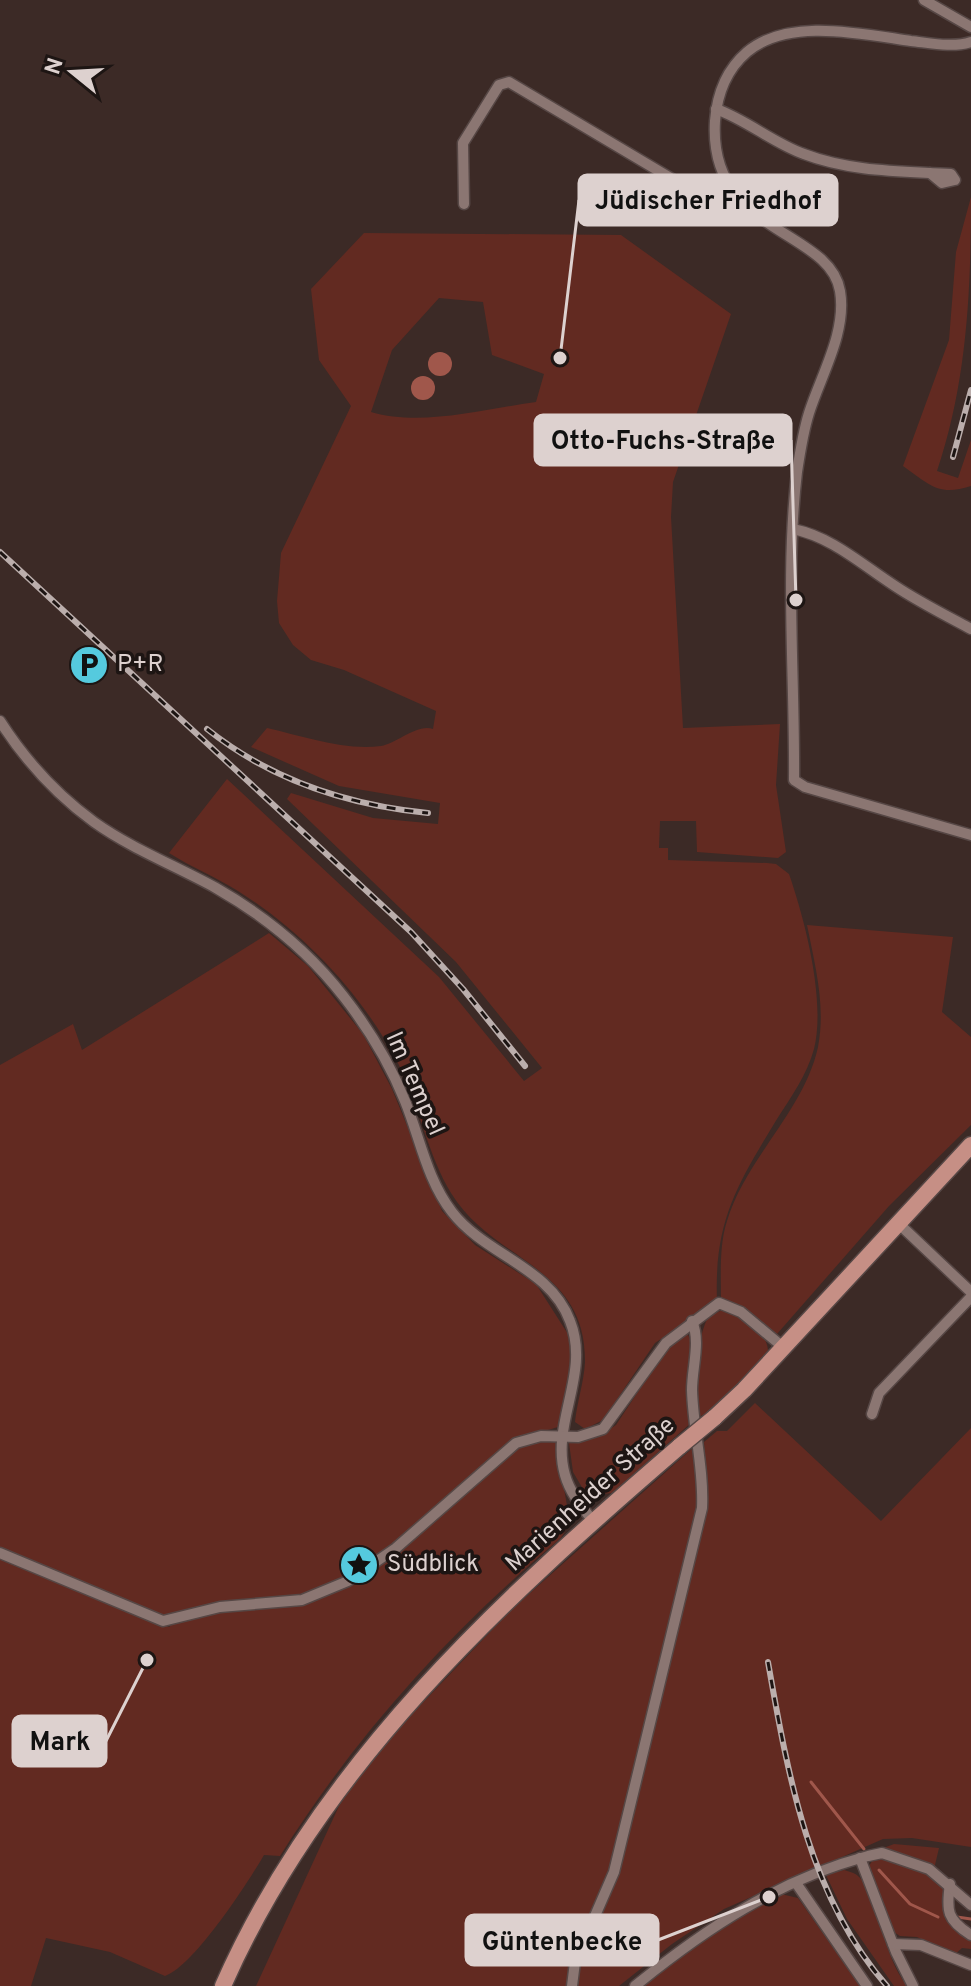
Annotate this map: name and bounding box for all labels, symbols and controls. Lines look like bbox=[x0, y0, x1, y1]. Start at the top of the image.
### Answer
north arrow bbox=[32, 32, 112, 112]
text: N bbox=[40, 55, 71, 78]
callout: Jüdischer Friedhof bbox=[579, 175, 837, 225]
text: Jüdischer Friedhof bbox=[595, 186, 821, 219]
callout: Otto-Fuchs-Straße bbox=[535, 415, 791, 465]
text: Otto-Fuchs-Straße bbox=[551, 426, 775, 459]
parking icon: P+R bbox=[68, 644, 110, 686]
place label: P+R bbox=[117, 650, 164, 680]
street label: Im Tempel bbox=[378, 1027, 450, 1141]
street label: Marienheider Straße bbox=[500, 1411, 682, 1579]
place icon: Südblick bbox=[338, 1544, 380, 1586]
place label: Südblick bbox=[387, 1550, 479, 1580]
callout: Mark bbox=[13, 1716, 106, 1766]
text: Mark bbox=[30, 1727, 90, 1760]
callout: Güntenbecke bbox=[466, 1915, 658, 1965]
text: Güntenbecke bbox=[482, 1927, 642, 1960]

